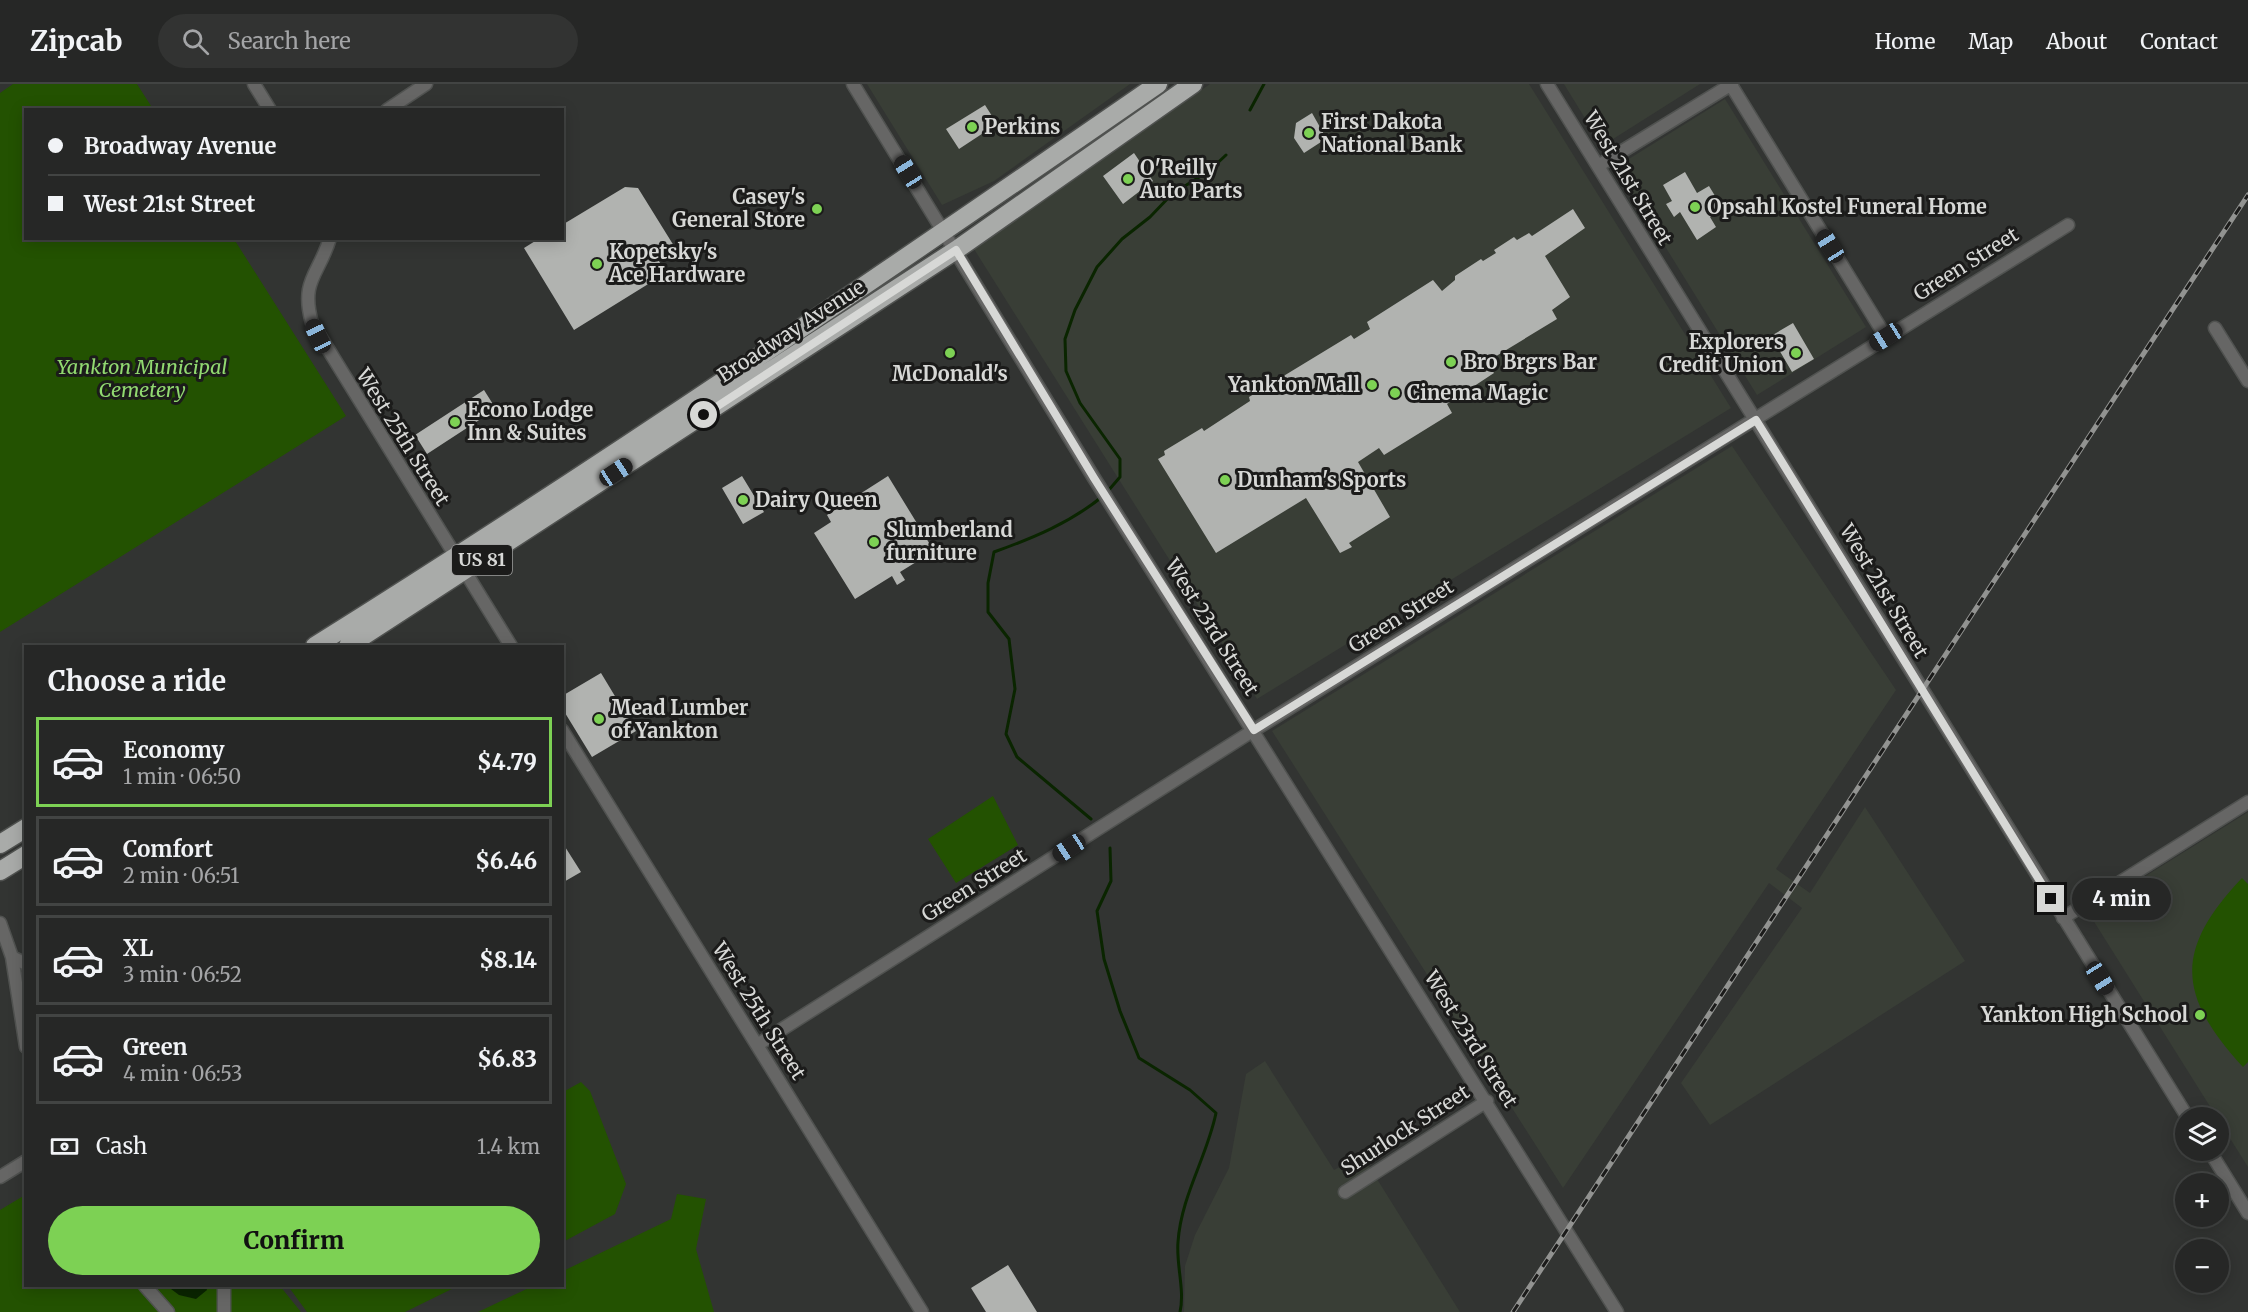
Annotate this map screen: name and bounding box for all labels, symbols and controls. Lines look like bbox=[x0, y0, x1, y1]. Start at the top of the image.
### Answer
search box bbox=[158, 14, 578, 68]
text: Zipcab bbox=[30, 23, 122, 59]
icon: search bbox=[179, 25, 212, 58]
text: Search here bbox=[227, 27, 351, 55]
text: Home bbox=[1875, 28, 1935, 55]
text: Map bbox=[1968, 28, 2013, 55]
text: About bbox=[2046, 28, 2107, 55]
text: Contact bbox=[2140, 28, 2218, 55]
street label: West 21st Street bbox=[1578, 105, 1678, 249]
place label: First Dakota National Bank bbox=[1321, 109, 1462, 157]
place label: Perkins bbox=[984, 114, 1060, 139]
marker: Perkins bbox=[965, 120, 979, 134]
marker: First Dakota National Bank bbox=[1302, 126, 1316, 140]
text: Broadway Avenue bbox=[84, 132, 277, 160]
car bbox=[891, 152, 925, 192]
place label: O'Reilly Auto Parts bbox=[1139, 155, 1242, 203]
marker: O'Reilly Auto Parts bbox=[1121, 172, 1135, 186]
place label: Casey's General Store bbox=[672, 184, 805, 232]
text: West 21st Street bbox=[84, 190, 255, 218]
place label: Opsahl Kostel Funeral Home bbox=[1707, 194, 1987, 219]
marker: Opsahl Kostel Funeral Home bbox=[1688, 200, 1702, 214]
marker: Casey's General Store bbox=[810, 202, 824, 216]
street label: Green Street bbox=[1909, 221, 2023, 306]
car bbox=[1813, 226, 1847, 266]
place label: Kopetsky's Ace Hardware bbox=[608, 239, 746, 287]
marker: Kopetsky's Ace Hardware bbox=[590, 257, 604, 271]
street label: Broadway Avenue bbox=[712, 274, 869, 387]
car bbox=[302, 316, 334, 356]
car bbox=[1866, 320, 1906, 354]
place label: Explorers Credit Union bbox=[1659, 329, 1784, 377]
marker: McDonald's bbox=[943, 346, 957, 360]
marker: Explorers Credit Union bbox=[1789, 346, 1803, 360]
place label: Bro Brgrs Bar bbox=[1463, 349, 1597, 374]
park label: Yankton Municipal Cemetery bbox=[57, 354, 227, 402]
marker: Bro Brgrs Bar bbox=[1444, 355, 1458, 369]
place label: McDonald's bbox=[892, 361, 1008, 386]
street label: West 25th Street bbox=[351, 363, 456, 510]
place label: Yankton Mall bbox=[1227, 372, 1360, 397]
marker: Yankton Mall bbox=[1365, 378, 1379, 392]
place label: Cinema Magic bbox=[1407, 380, 1548, 405]
marker: Cinema Magic bbox=[1388, 386, 1402, 400]
place label: Econo Lodge Inn & Suites bbox=[467, 397, 593, 445]
route start bbox=[690, 401, 717, 428]
marker: Econo Lodge Inn & Suites bbox=[448, 415, 462, 429]
car bbox=[596, 455, 636, 489]
place label: Dunham's Sports bbox=[1237, 467, 1406, 492]
marker: Dunham's Sports bbox=[1218, 473, 1232, 487]
place label: Dairy Queen bbox=[755, 487, 878, 512]
marker: Dairy Queen bbox=[736, 493, 750, 507]
place label: Slumberland furniture bbox=[886, 517, 1013, 565]
street label: West 21st Street bbox=[1834, 518, 1934, 662]
marker: Slumberland furniture bbox=[867, 535, 881, 549]
road number: US 81 bbox=[452, 545, 512, 575]
street label: West 23rd Street bbox=[1160, 553, 1265, 700]
street label: Green Street bbox=[1344, 573, 1458, 658]
text: Choose a ride bbox=[48, 664, 226, 698]
place label: Mead Lumber of Yankton bbox=[611, 695, 748, 743]
marker: Mead Lumber of Yankton bbox=[592, 712, 606, 726]
icon: car bbox=[51, 735, 105, 789]
text: Economy bbox=[123, 736, 224, 764]
text: $4.79 bbox=[477, 748, 537, 776]
text: 1 min · 06:50 bbox=[123, 764, 241, 789]
car bbox=[1049, 831, 1089, 865]
icon: car bbox=[51, 834, 105, 888]
text: Comfort bbox=[123, 835, 213, 863]
street label: Green Street bbox=[917, 842, 1031, 927]
text: $6.46 bbox=[475, 847, 537, 875]
text: 2 min · 06:51 bbox=[123, 863, 239, 888]
callout: 4 min bbox=[2072, 878, 2171, 920]
route end bbox=[2037, 885, 2064, 912]
text: 4 min bbox=[2092, 886, 2151, 911]
icon: car bbox=[51, 933, 105, 987]
text: XL bbox=[123, 934, 153, 962]
street label: West 25th Street bbox=[707, 937, 812, 1084]
text: $8.14 bbox=[479, 946, 537, 974]
car bbox=[2083, 958, 2117, 998]
text: 3 min · 06:52 bbox=[123, 962, 242, 987]
street label: West 23rd Street bbox=[1419, 965, 1524, 1112]
place label: Yankton High School bbox=[1980, 1002, 2188, 1027]
marker: Yankton High School bbox=[2193, 1008, 2207, 1022]
icon: car bbox=[51, 1032, 105, 1086]
text: Green bbox=[123, 1033, 187, 1061]
text: $6.83 bbox=[477, 1045, 537, 1073]
text: 4 min · 06:53 bbox=[123, 1061, 242, 1086]
street label: Shurlock Street bbox=[1336, 1079, 1474, 1180]
map controls bbox=[2175, 1107, 2229, 1293]
button: layers bbox=[2175, 1107, 2229, 1161]
icon: cash bbox=[48, 1130, 81, 1163]
text: Cash bbox=[96, 1132, 147, 1160]
text: 1.4 km bbox=[477, 1134, 540, 1159]
button: + bbox=[2175, 1173, 2229, 1227]
button: Confirm bbox=[48, 1206, 540, 1275]
button: − bbox=[2175, 1239, 2229, 1293]

